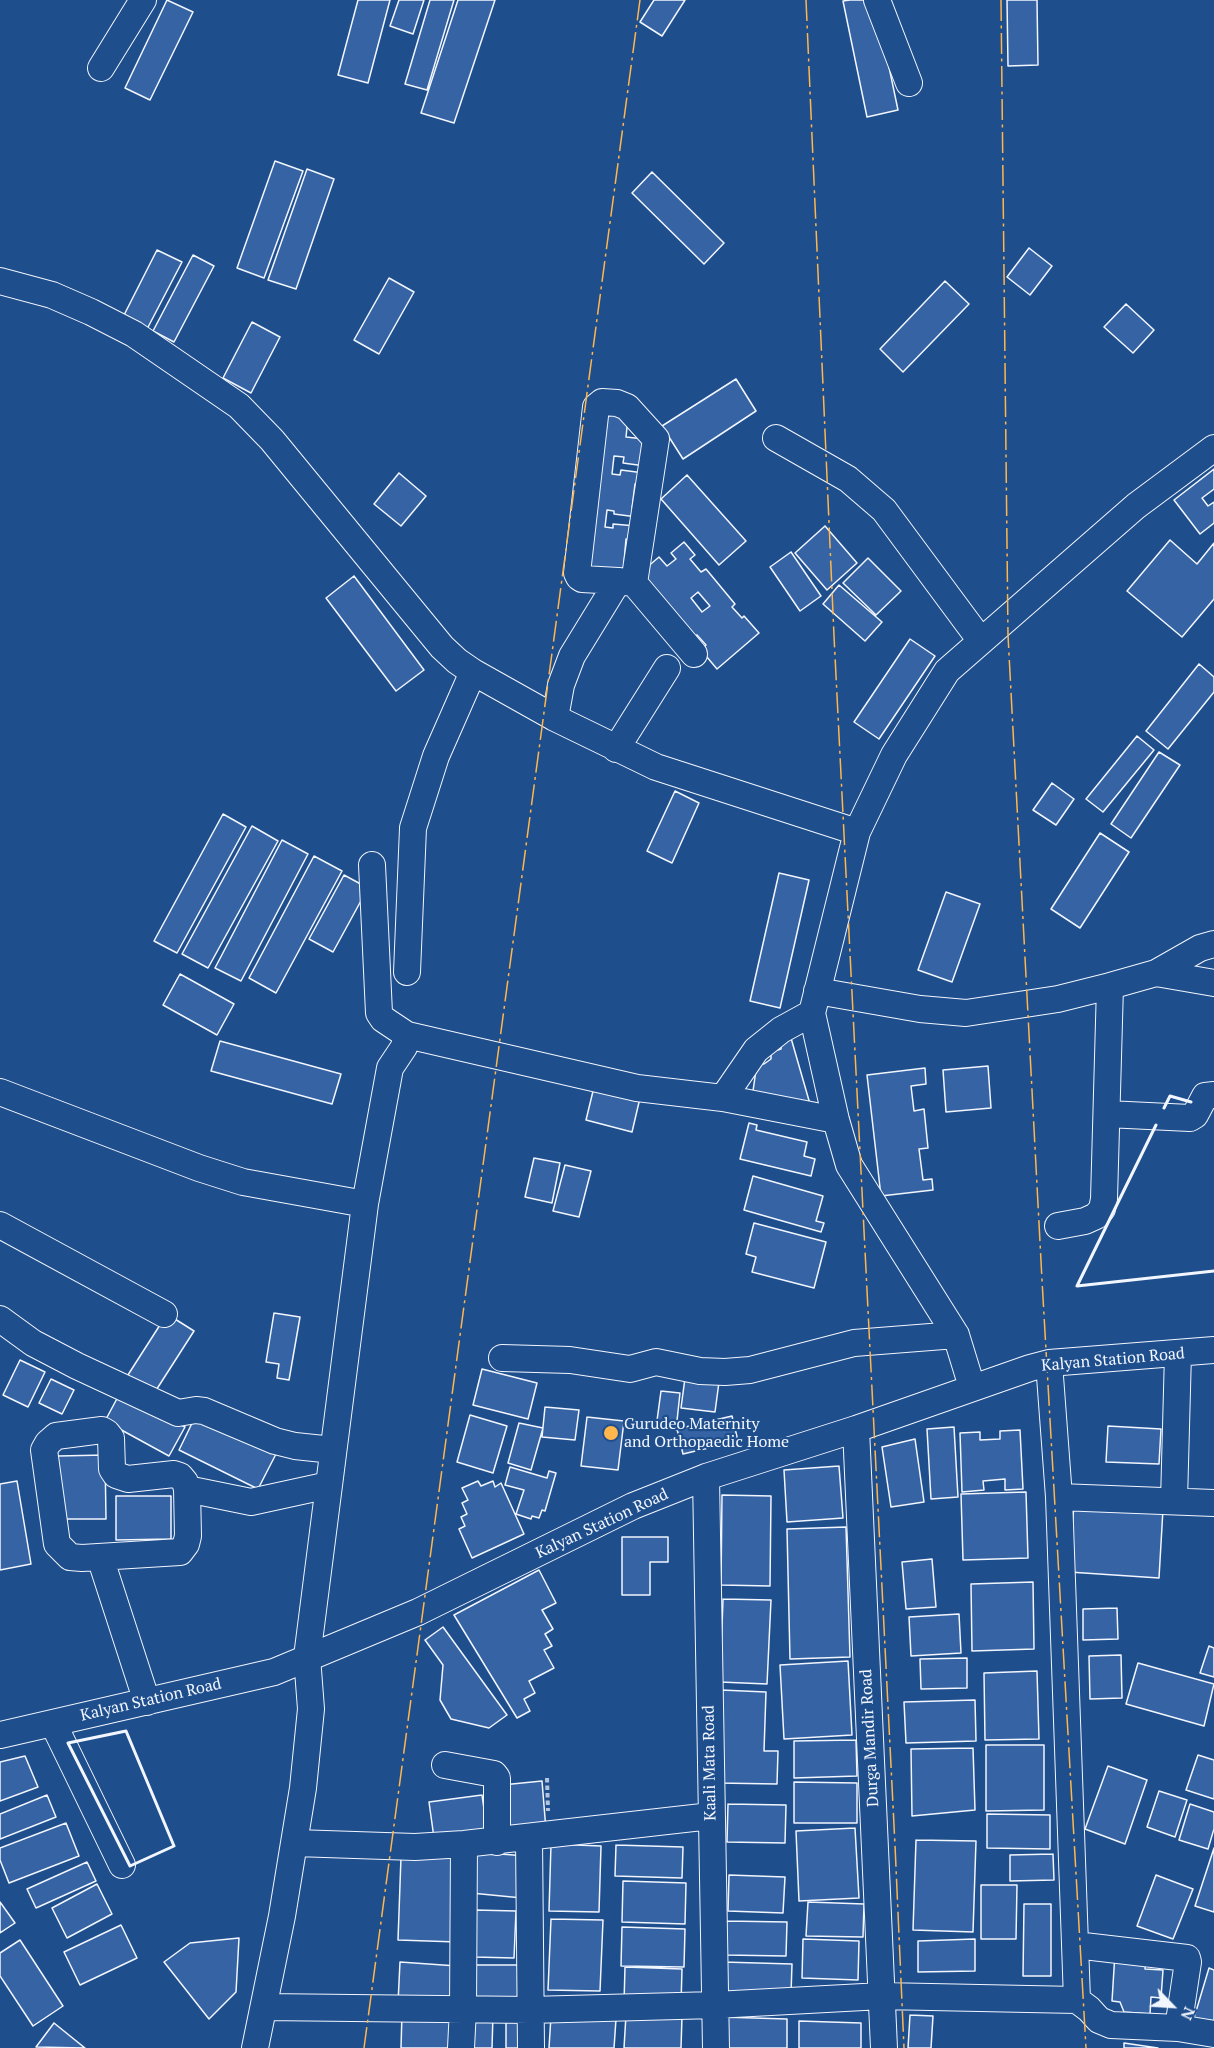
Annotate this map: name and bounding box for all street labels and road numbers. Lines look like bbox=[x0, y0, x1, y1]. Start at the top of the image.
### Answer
street label: Kalyan Station Road bbox=[1040, 1344, 1186, 1376]
street label: Kalyan Station Road bbox=[533, 1485, 671, 1563]
street label: Durga Mandir Road bbox=[857, 1669, 883, 1807]
street label: Kalyan Station Road bbox=[79, 1674, 223, 1726]
street label: Kaali Mata Road bbox=[699, 1705, 721, 1821]

